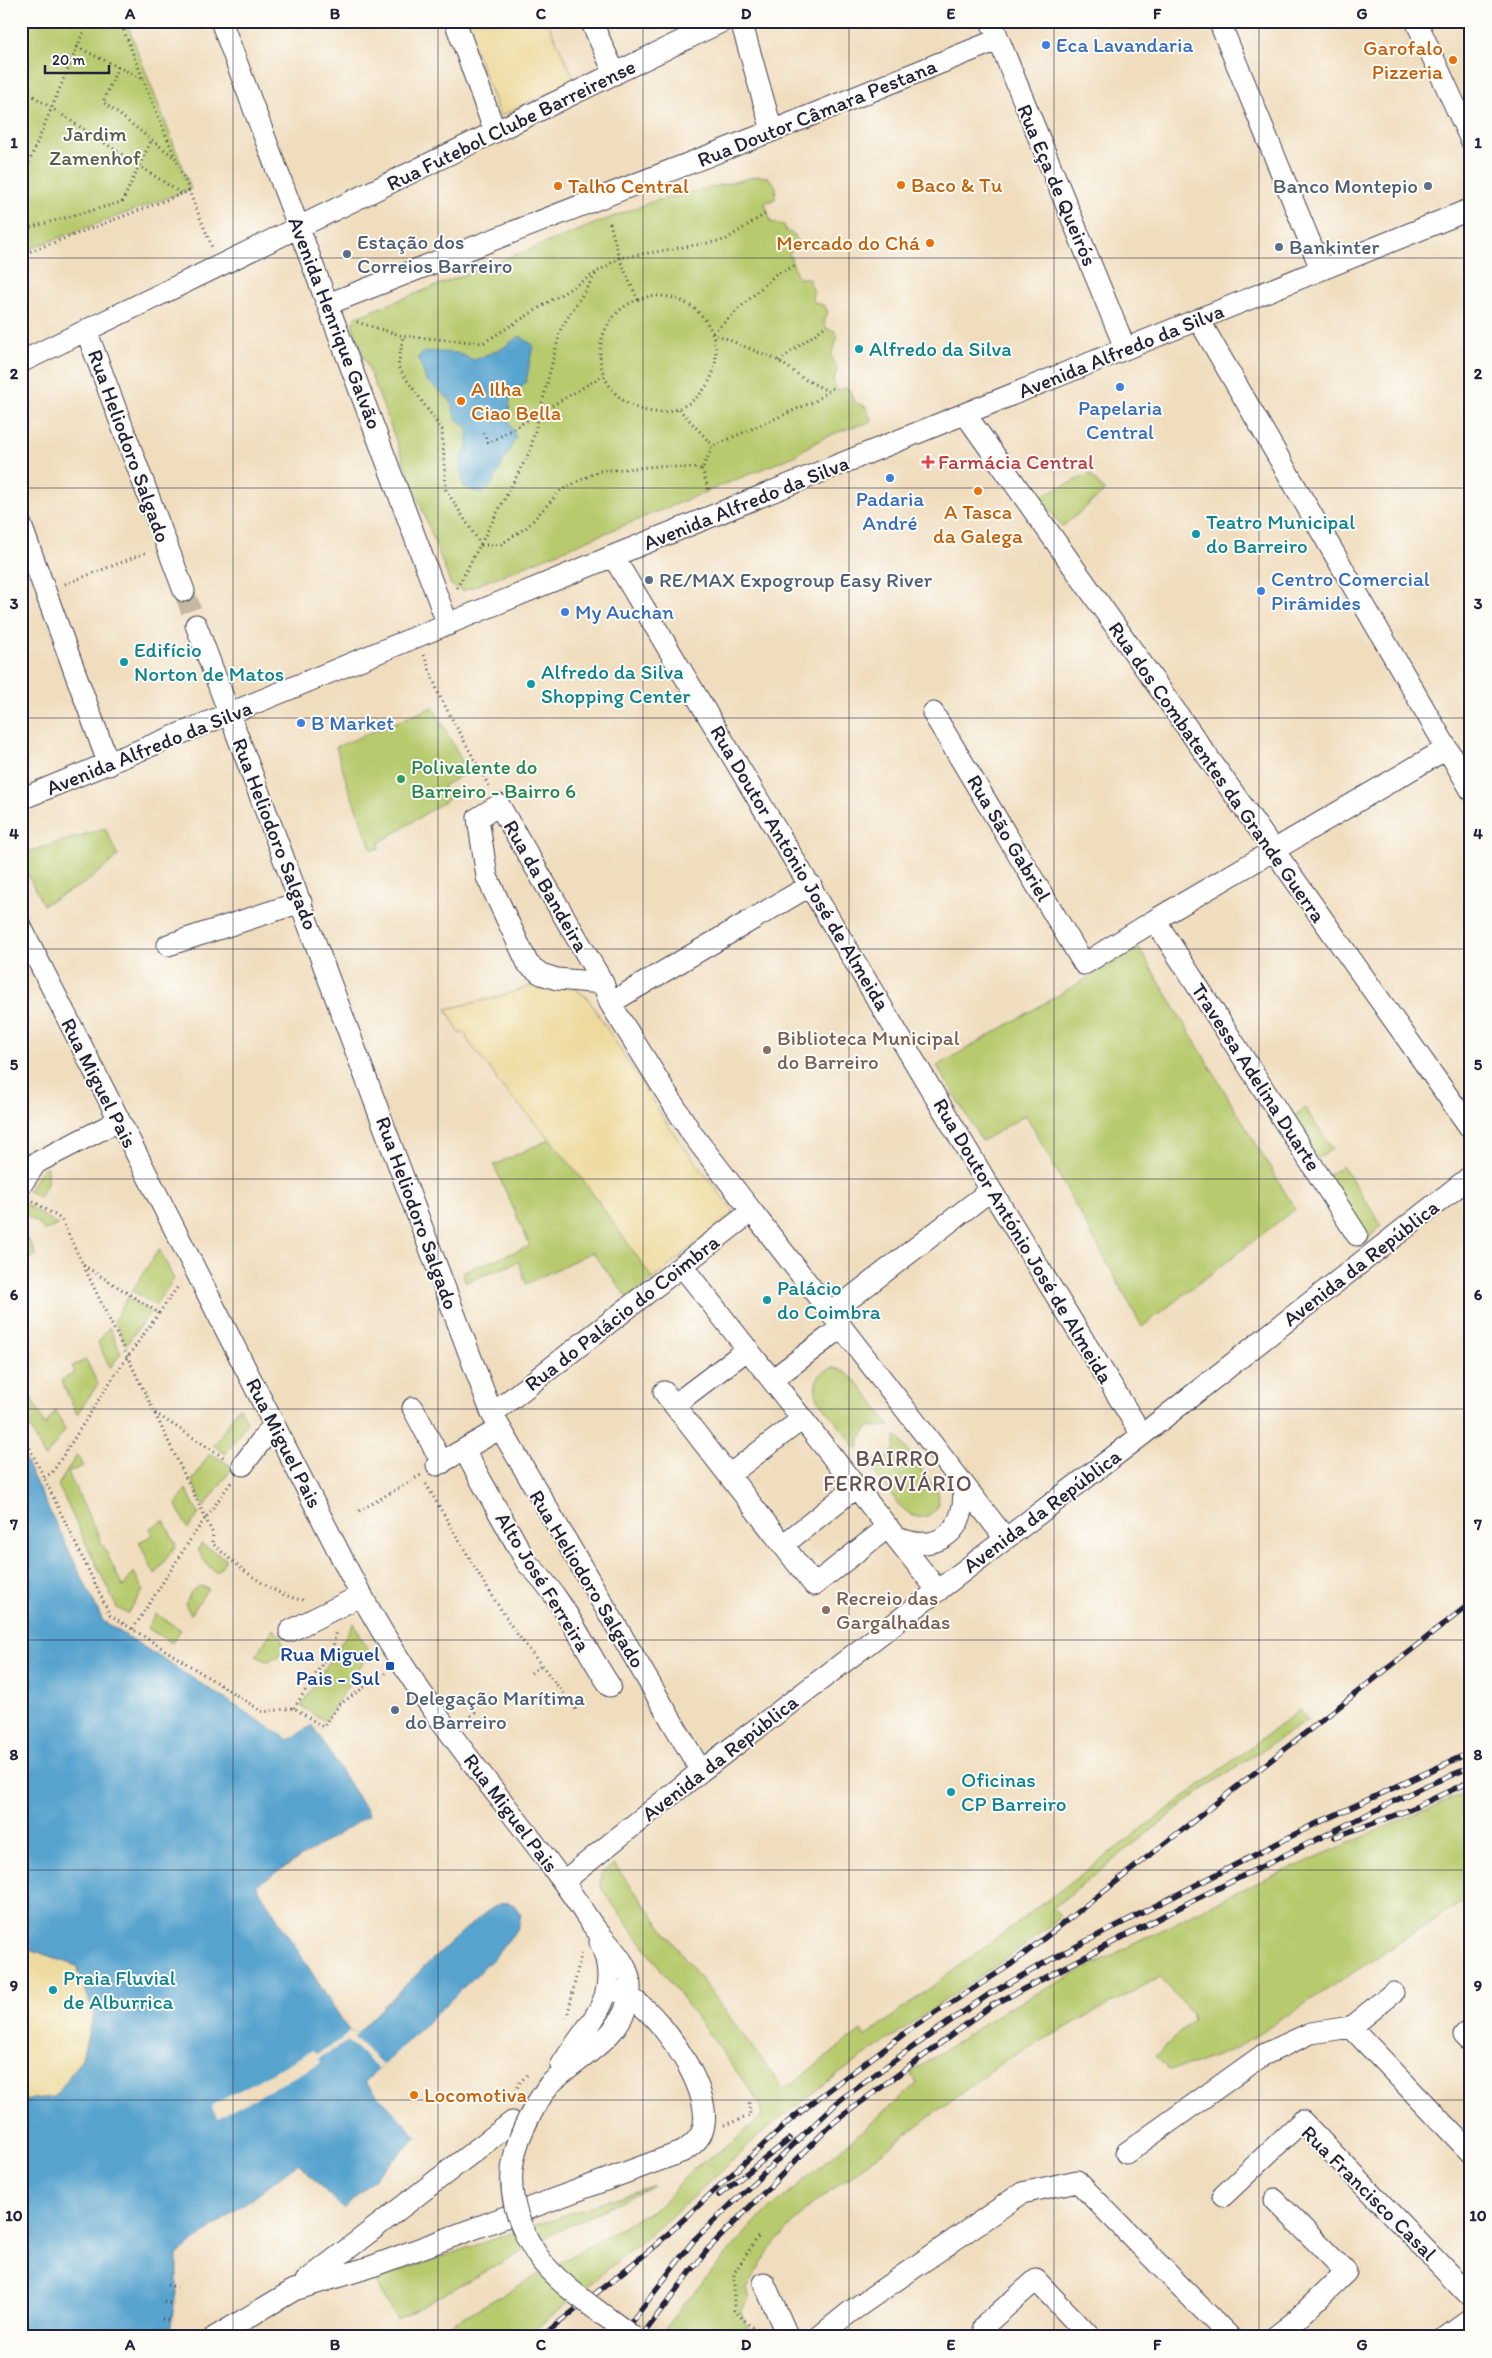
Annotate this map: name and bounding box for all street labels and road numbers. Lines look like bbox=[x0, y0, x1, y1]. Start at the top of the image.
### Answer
street label: Rua Futebol Clube Barreirense bbox=[382, 53, 639, 196]
street label: Rua Doutor Câmara Pestana bbox=[693, 53, 940, 172]
street label: Rua Eça de Queirós bbox=[1012, 100, 1103, 269]
street label: Avenida Henrique Galvão bbox=[283, 213, 388, 433]
street label: Avenida Alfredo da Silva bbox=[1015, 298, 1227, 403]
street label: Rua Heliodoro Salgado bbox=[83, 346, 176, 546]
street label: Avenida Alfredo da Silva bbox=[640, 450, 852, 555]
street label: Rua dos Combatentes da Grande Guerra bbox=[1103, 616, 1331, 927]
street label: Avenida Alfredo da Silva bbox=[43, 695, 255, 800]
street label: Rua Doutor António José de Almeida bbox=[705, 721, 896, 1015]
street label: Rua Heliodoro Salgado bbox=[227, 734, 324, 933]
street label: Rua São Gabriel bbox=[962, 770, 1057, 906]
street label: Rua da Bandeira bbox=[499, 815, 594, 956]
street label: Travessa Adelina Duarte bbox=[1186, 978, 1327, 1175]
street label: Rua Miguel Pais bbox=[56, 1014, 143, 1152]
street label: Rua Doutor António José de Almeida bbox=[928, 1094, 1119, 1388]
street label: Rua Heliodoro Salgado bbox=[371, 1113, 464, 1313]
street label: Avenida da República bbox=[1278, 1194, 1444, 1331]
street label: Rua do Palácio do Coimbra bbox=[519, 1229, 724, 1396]
street label: Rua Miguel Pais bbox=[241, 1374, 328, 1512]
street label: Avenida da República bbox=[958, 1443, 1126, 1578]
street label: Rua Heliodoro Salgado bbox=[524, 1485, 651, 1672]
street label: Alto José Ferreira bbox=[490, 1507, 596, 1656]
street label: Avenida da República bbox=[637, 1689, 803, 1826]
street label: Rua Miguel Pais bbox=[459, 1748, 564, 1877]
street label: Rua Francisco Casal bbox=[1297, 2120, 1442, 2265]

